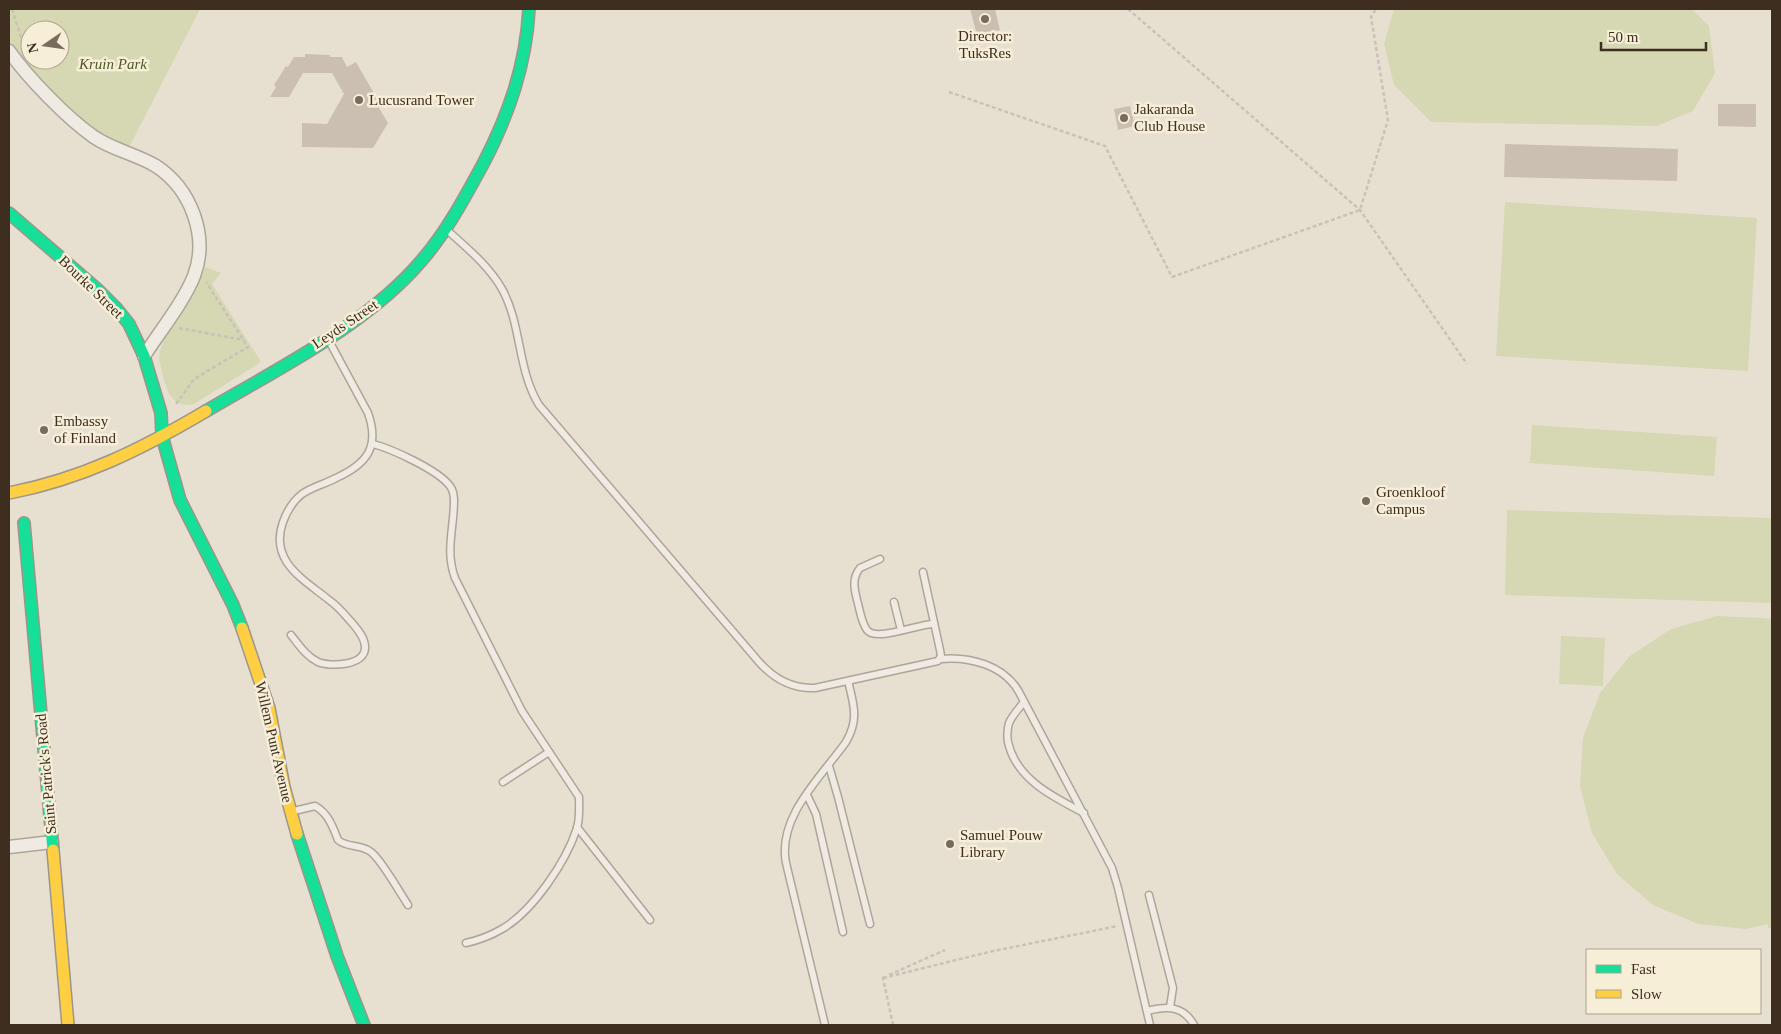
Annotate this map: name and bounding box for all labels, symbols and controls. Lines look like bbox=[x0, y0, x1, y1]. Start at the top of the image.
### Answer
marker: Director: TuksRes bbox=[979, 13, 991, 25]
north arrow bbox=[20, 20, 70, 70]
scale bar bbox=[1601, 20, 1706, 52]
place label: Director: TuksRes bbox=[958, 28, 1012, 61]
text: 50 m bbox=[1608, 29, 1639, 45]
text: N bbox=[24, 41, 41, 54]
park label: Kruin Park bbox=[78, 56, 147, 72]
place label: Lucusrand Tower bbox=[369, 92, 474, 108]
marker: Lucusrand Tower bbox=[353, 94, 365, 106]
place label: Jakaranda Club House bbox=[1134, 101, 1206, 134]
marker: Jakaranda Club House bbox=[1118, 112, 1130, 124]
street label: Bourke Street bbox=[56, 252, 127, 322]
street label: Leyds Street bbox=[309, 296, 381, 352]
place label: Embassy of Finland bbox=[54, 413, 117, 446]
marker: Embassy of Finland bbox=[38, 424, 50, 436]
place label: Groenkloof Campus bbox=[1376, 484, 1445, 517]
marker: Groenkloof Campus bbox=[1360, 495, 1372, 507]
street label: Willem Punt Avenue bbox=[252, 680, 296, 805]
street label: Saint Patrick's Road bbox=[33, 713, 59, 835]
place label: Samuel Pouw Library bbox=[960, 827, 1043, 860]
marker: Samuel Pouw Library bbox=[944, 838, 956, 850]
legend bbox=[1586, 949, 1761, 1014]
text: Fast bbox=[1631, 961, 1657, 977]
text: Slow bbox=[1631, 986, 1662, 1002]

